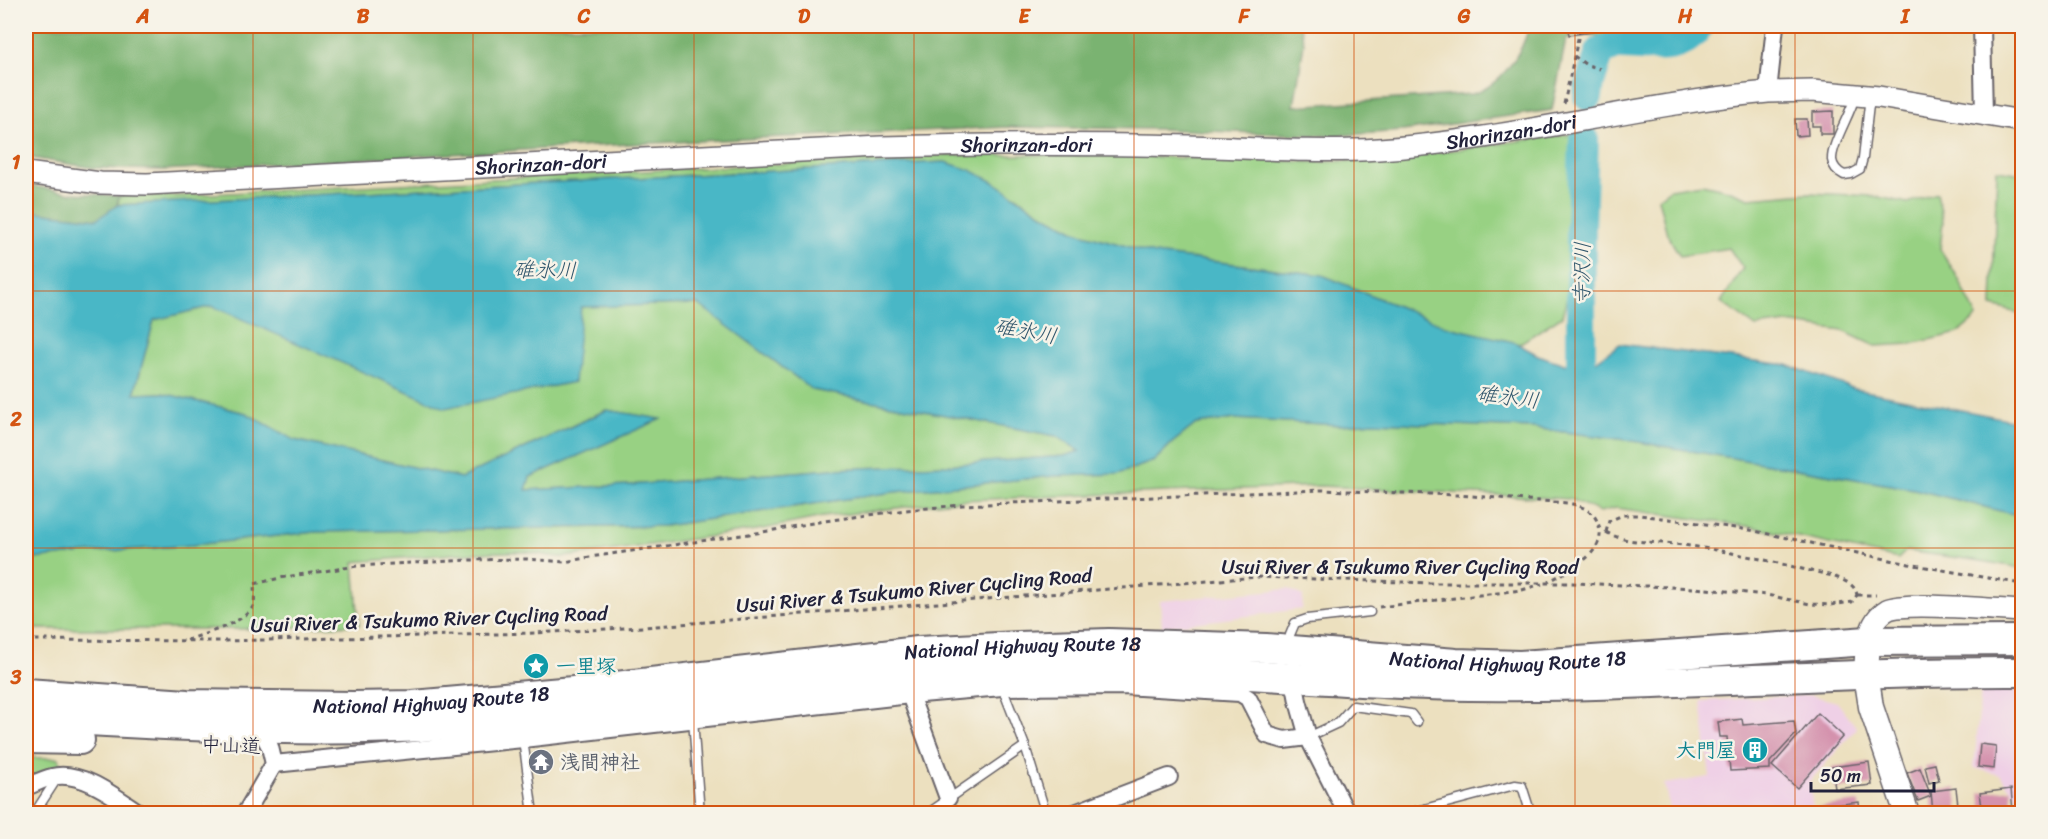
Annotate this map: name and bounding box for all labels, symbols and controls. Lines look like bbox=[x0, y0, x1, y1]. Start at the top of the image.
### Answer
text: A bbox=[135, 0, 150, 34]
text: B bbox=[357, 0, 370, 34]
text: C bbox=[577, 0, 591, 34]
text: D bbox=[798, 0, 811, 34]
text: E bbox=[1018, 0, 1031, 34]
text: F bbox=[1238, 0, 1251, 34]
text: G bbox=[1457, 0, 1471, 34]
text: H bbox=[1677, 0, 1693, 34]
text: I bbox=[1900, 0, 1911, 34]
street label: Shorinzan-dori bbox=[1444, 104, 1581, 160]
street label: Shorinzan-dori bbox=[960, 128, 1094, 163]
street label: Shorinzan-dori bbox=[474, 144, 609, 185]
text: 1 bbox=[12, 145, 21, 180]
water label: 寺沢川 bbox=[1562, 241, 1602, 305]
water label: 碓氷川 bbox=[513, 250, 577, 290]
water label: 碓氷川 bbox=[992, 307, 1060, 355]
water label: 碓氷川 bbox=[1474, 374, 1542, 420]
text: 2 bbox=[9, 402, 22, 437]
street label: Usui River & Tsukumo River Cycling Road bbox=[1221, 550, 1580, 585]
street label: Usui River & Tsukumo River Cycling Road bbox=[735, 557, 1095, 623]
street label: Usui River & Tsukumo River Cycling Road bbox=[250, 596, 609, 643]
street label: National Highway Route 18 bbox=[902, 626, 1141, 670]
street label: National Highway Route 18 bbox=[1388, 641, 1627, 683]
place label: 一里塚 bbox=[556, 649, 616, 684]
place icon: 一里塚 bbox=[521, 651, 551, 681]
text: 3 bbox=[10, 660, 22, 695]
street label: National Highway Route 18 bbox=[313, 676, 551, 724]
street label: 中山道 bbox=[200, 727, 262, 764]
place label: 大門屋 bbox=[1676, 733, 1736, 768]
building icon: 大門屋 bbox=[1740, 735, 1770, 765]
place label: 浅間神社 bbox=[560, 745, 640, 780]
temple icon: 浅間神社 bbox=[526, 747, 556, 777]
scale bar bbox=[1811, 755, 1934, 793]
text: 50 m bbox=[1820, 760, 1861, 792]

